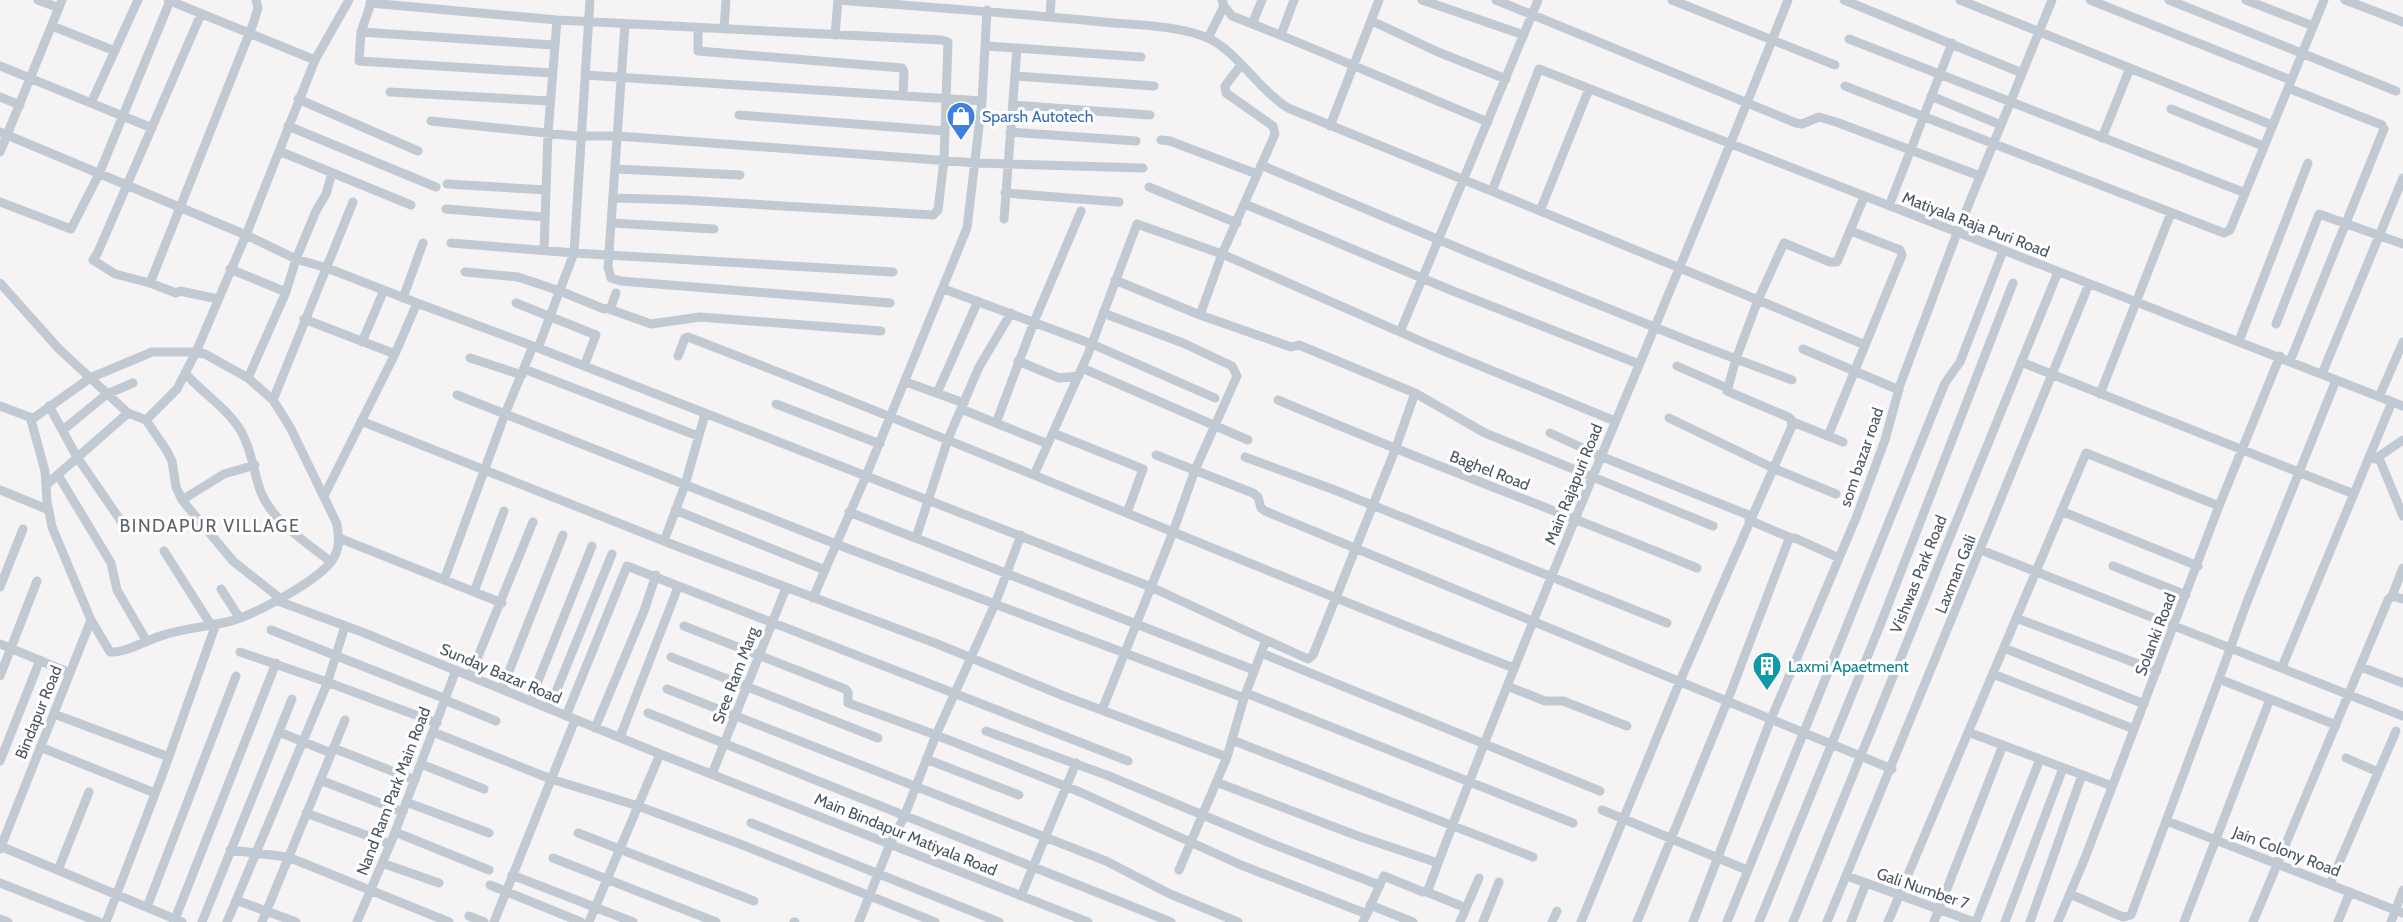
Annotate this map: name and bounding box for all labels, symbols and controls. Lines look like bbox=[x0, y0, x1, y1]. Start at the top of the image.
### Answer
shop icon: Sparsh Autotech bbox=[945, 100, 977, 142]
place label: Sparsh Autotech bbox=[982, 107, 1093, 126]
street label: Matiyala Raja Puri Road bbox=[1900, 188, 2052, 261]
street label: som bazar road bbox=[1836, 405, 1887, 509]
street label: Main Rajapuri Road bbox=[1541, 421, 1606, 547]
street label: Baghel Road bbox=[1447, 447, 1533, 494]
street label: Vishwas Park Road bbox=[1886, 512, 1951, 636]
district label: BINDAPUR VILLAGE bbox=[120, 515, 300, 537]
street label: Laxman Gali bbox=[1931, 532, 1980, 616]
street label: Solanki Road bbox=[2131, 590, 2180, 678]
street label: Sree Ram Marg bbox=[708, 623, 763, 726]
street label: Sunday Bazar Road bbox=[437, 639, 564, 708]
building icon: Laxmi Apaetment bbox=[1751, 650, 1783, 692]
place label: Laxmi Apaetment bbox=[1788, 657, 1909, 676]
street label: Bindapur Road bbox=[11, 663, 66, 762]
street label: Nand Ram Park Main Road bbox=[353, 704, 434, 878]
street label: Main Bindapur Matiyala Road bbox=[812, 789, 1000, 880]
street label: Jain Colony Road bbox=[2229, 822, 2343, 881]
street label: Gali Number 7 bbox=[1874, 864, 1972, 913]

